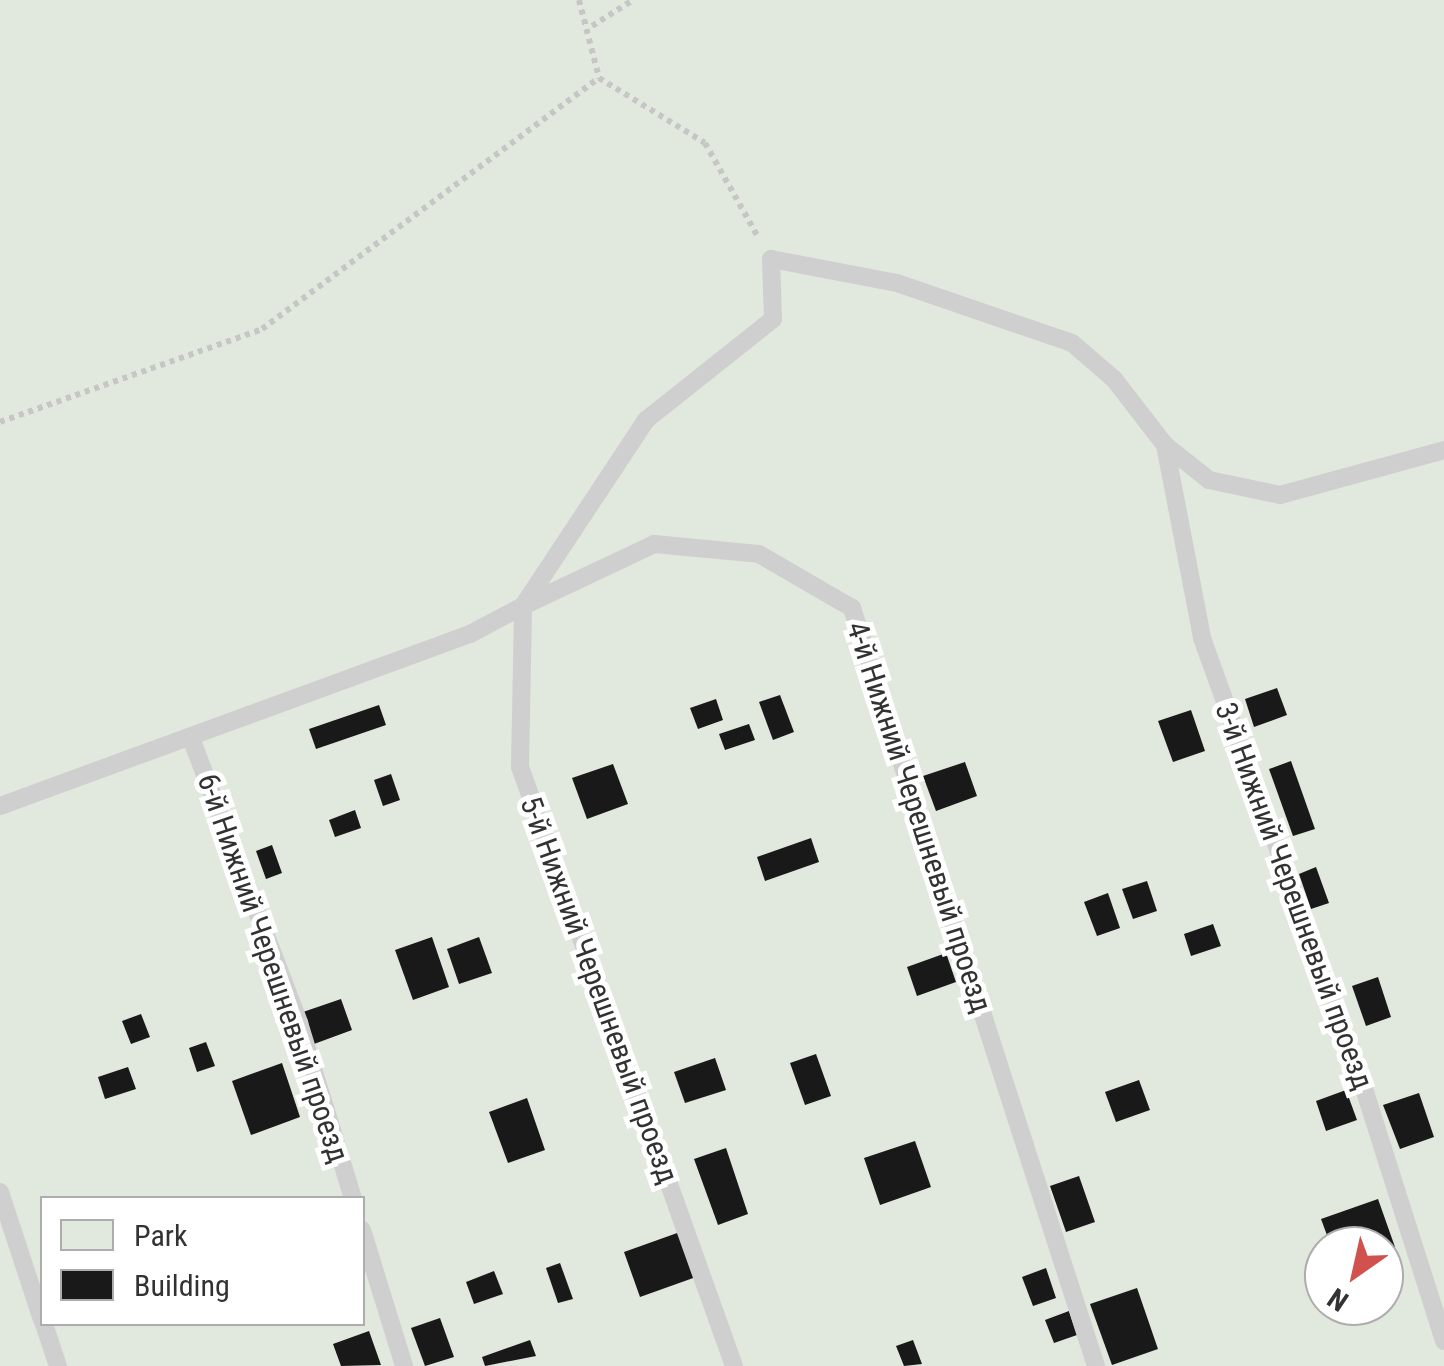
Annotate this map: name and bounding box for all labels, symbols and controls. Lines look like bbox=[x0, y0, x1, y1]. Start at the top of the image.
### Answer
street label: 4-й Нижний Черешневый проезд bbox=[839, 617, 999, 1017]
street label: 3-й Нижний Черешневый проезд bbox=[1207, 698, 1381, 1094]
street label: 6-й Нижний Черешневый проезд bbox=[189, 769, 357, 1167]
street label: 5-й Нижний Черешневый проезд bbox=[512, 792, 686, 1188]
legend bbox=[40, 1196, 365, 1326]
text: Park bbox=[134, 1218, 188, 1253]
north arrow bbox=[1304, 1226, 1404, 1326]
text: Building bbox=[134, 1268, 230, 1303]
text: N bbox=[1322, 1281, 1354, 1318]

